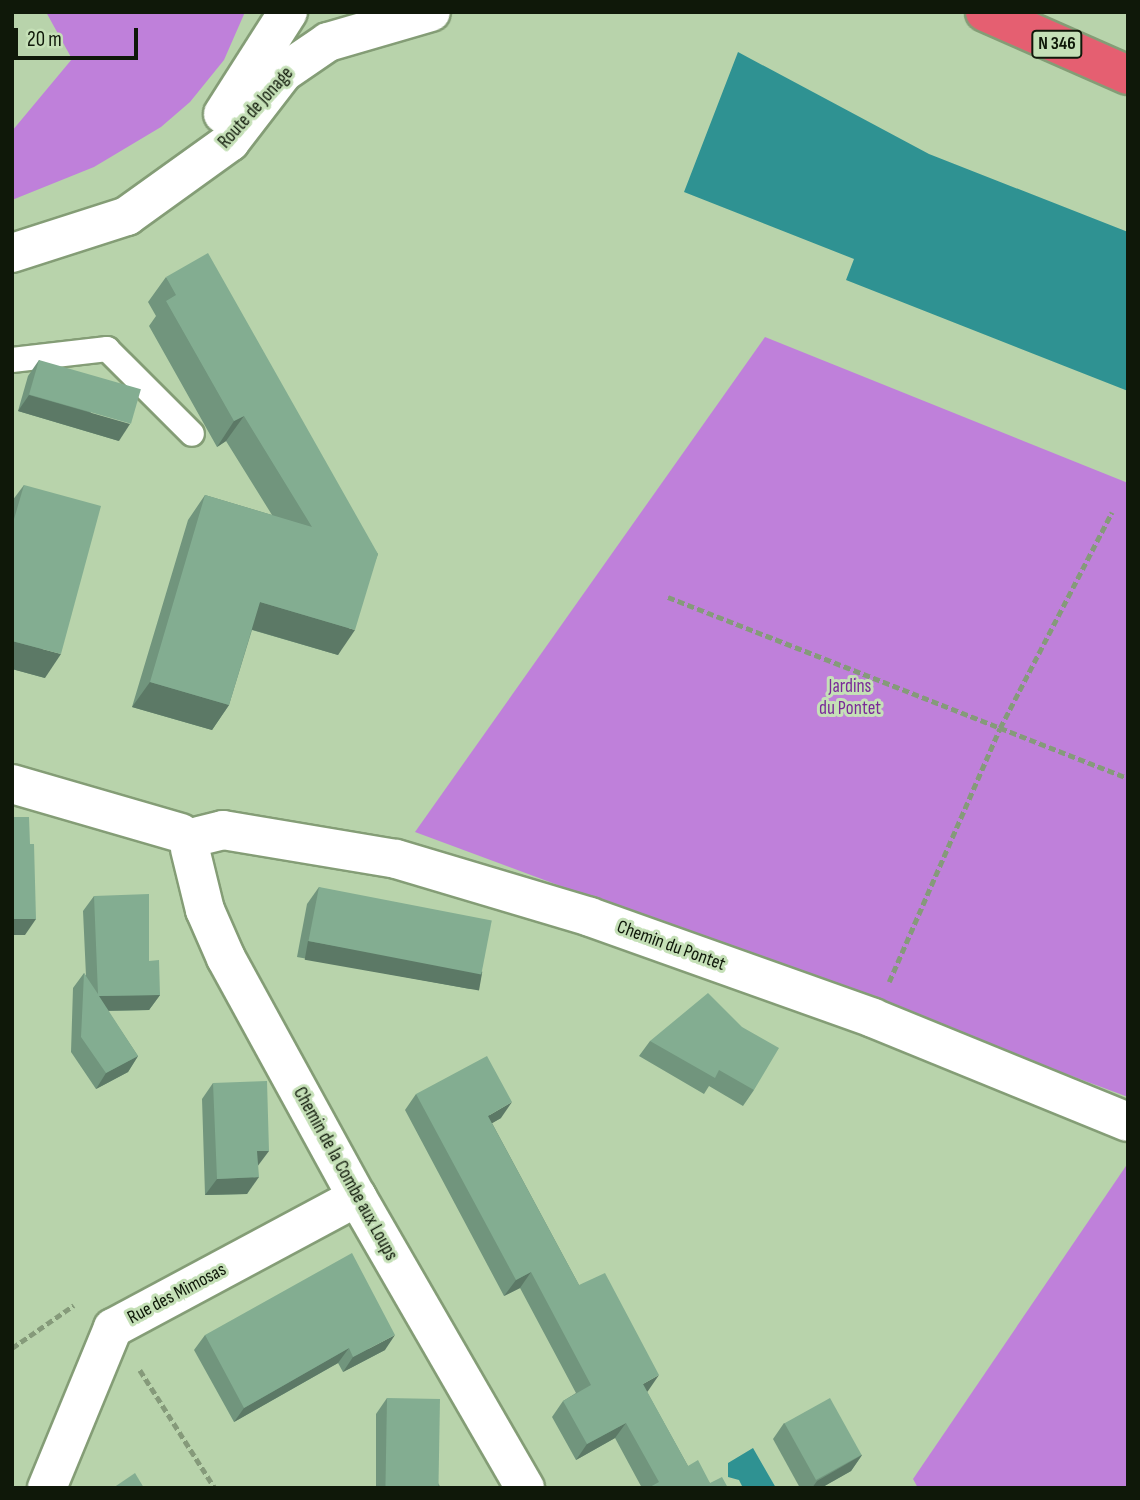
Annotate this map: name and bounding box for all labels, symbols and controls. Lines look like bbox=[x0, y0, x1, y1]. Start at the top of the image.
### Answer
scale bar bbox=[18, 14, 142, 58]
text: 20 m bbox=[27, 27, 62, 52]
road number: N 346 bbox=[1031, 29, 1083, 58]
street label: Route de Jonage bbox=[214, 63, 298, 153]
park label: Jardins du Pontet bbox=[819, 676, 881, 720]
street label: Chemin du Pontet bbox=[614, 916, 728, 976]
street label: Chemin de la Combe aux Loups bbox=[288, 1083, 402, 1265]
street label: Rue des Mimosas bbox=[124, 1258, 230, 1330]

